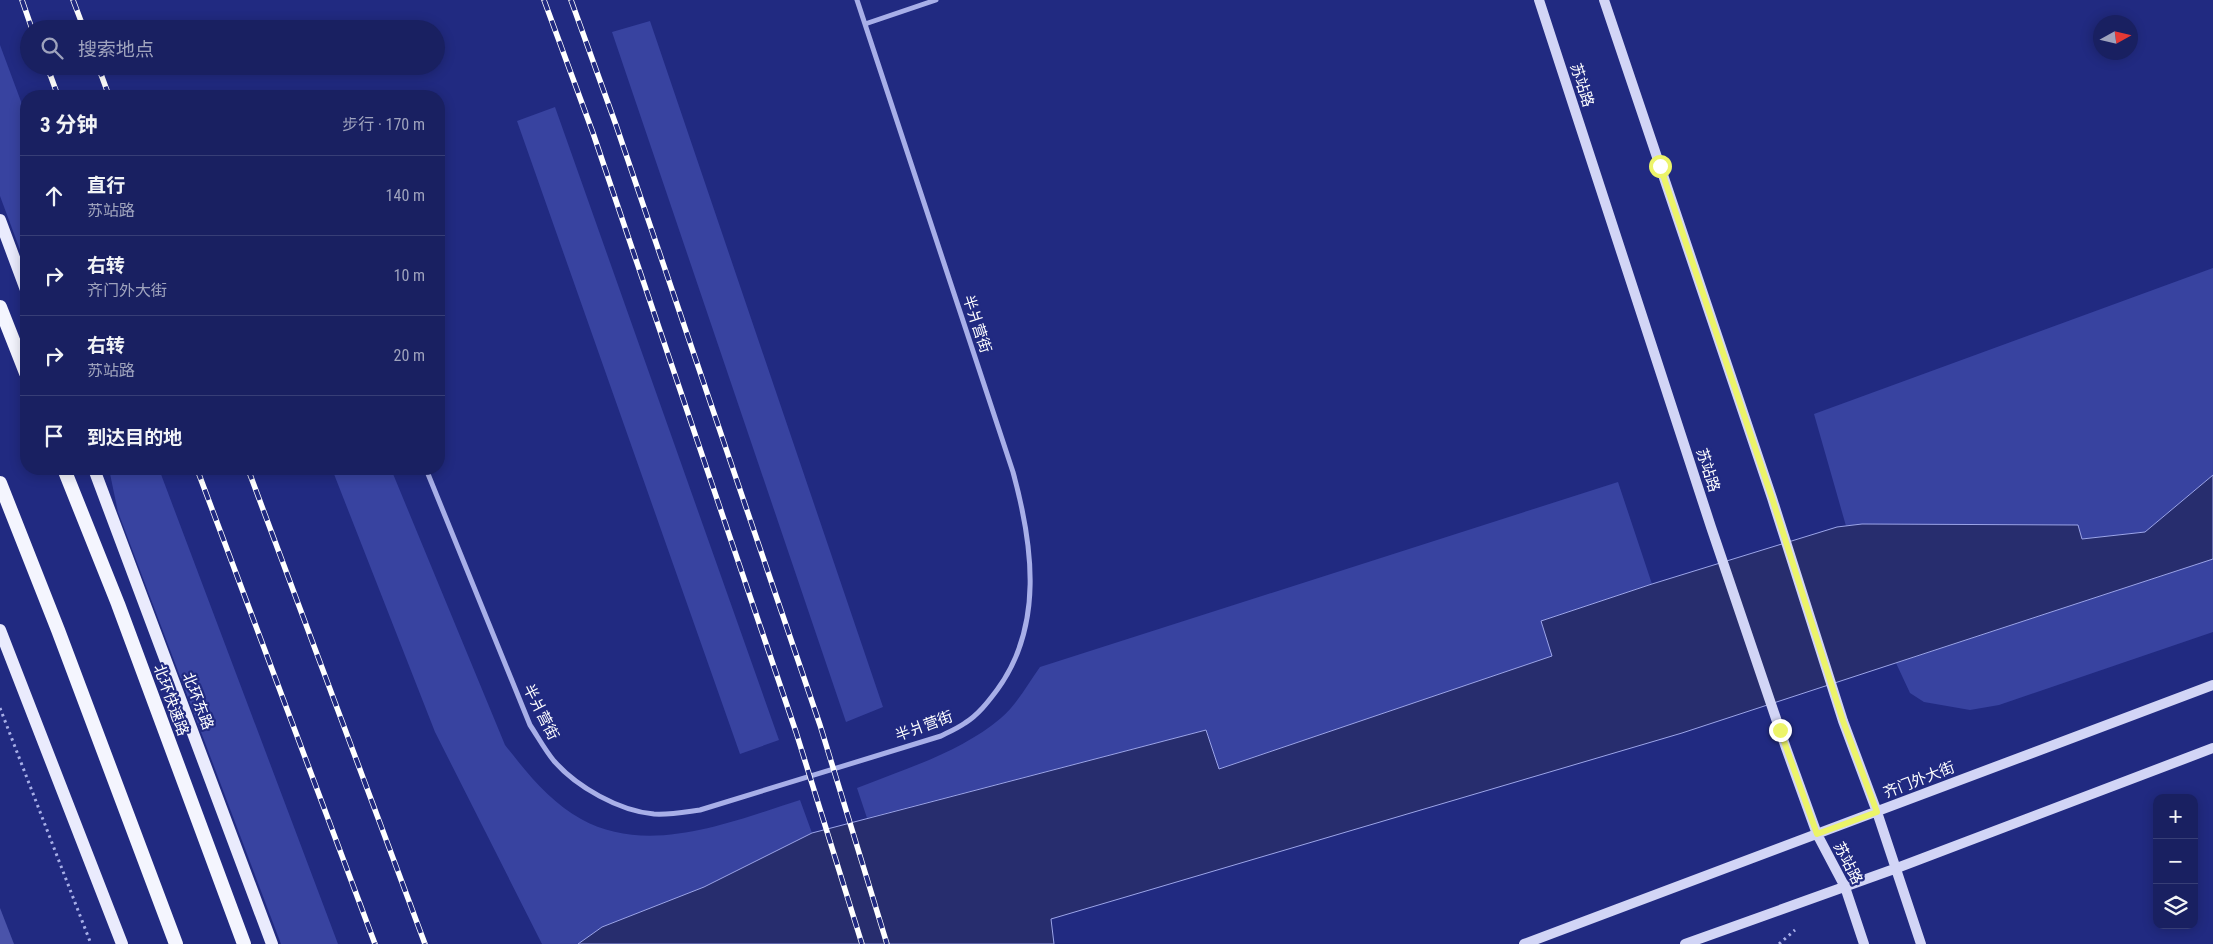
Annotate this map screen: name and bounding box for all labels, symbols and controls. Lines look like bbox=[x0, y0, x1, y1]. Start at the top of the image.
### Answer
north arrow bbox=[2093, 15, 2138, 60]
search box bbox=[20, 20, 445, 75]
icon: search bbox=[38, 34, 66, 62]
text: 搜索地点 bbox=[78, 38, 154, 61]
street label: 苏站路 bbox=[1566, 61, 1598, 109]
text: 3 分钟 bbox=[40, 113, 97, 137]
text: 步行 · 170 m bbox=[342, 115, 425, 134]
route start bbox=[1649, 155, 1672, 178]
text: 直行 bbox=[87, 174, 125, 197]
icon: ahead bbox=[40, 182, 68, 210]
text: 140 m bbox=[386, 186, 425, 205]
text: 苏站路 bbox=[87, 201, 135, 220]
text: 右转 bbox=[87, 254, 125, 277]
icon: right bbox=[40, 262, 68, 290]
text: 10 m bbox=[393, 266, 425, 285]
text: 齐门外大街 bbox=[87, 281, 167, 300]
street label: 半爿营街 bbox=[959, 293, 995, 355]
text: 右转 bbox=[87, 334, 125, 357]
icon: right bbox=[40, 342, 68, 370]
text: 20 m bbox=[393, 346, 425, 365]
text: 苏站路 bbox=[87, 361, 135, 380]
icon: arrive bbox=[40, 422, 68, 450]
text: 到达目的地 bbox=[87, 426, 182, 449]
street label: 苏站路 bbox=[1692, 446, 1724, 494]
street label: 北环快速路 bbox=[150, 662, 192, 738]
street label: 北环东路 bbox=[179, 670, 217, 732]
street label: 半爿营街 bbox=[519, 681, 563, 743]
street label: 半爿营街 bbox=[893, 707, 955, 745]
route end bbox=[1769, 719, 1792, 742]
street label: 齐门外大街 bbox=[1881, 758, 1957, 802]
map controls bbox=[2153, 794, 2198, 929]
button: + bbox=[2153, 794, 2198, 839]
street label: 苏站路 bbox=[1830, 839, 1866, 887]
button: − bbox=[2153, 839, 2198, 884]
button: layers bbox=[2153, 884, 2198, 929]

